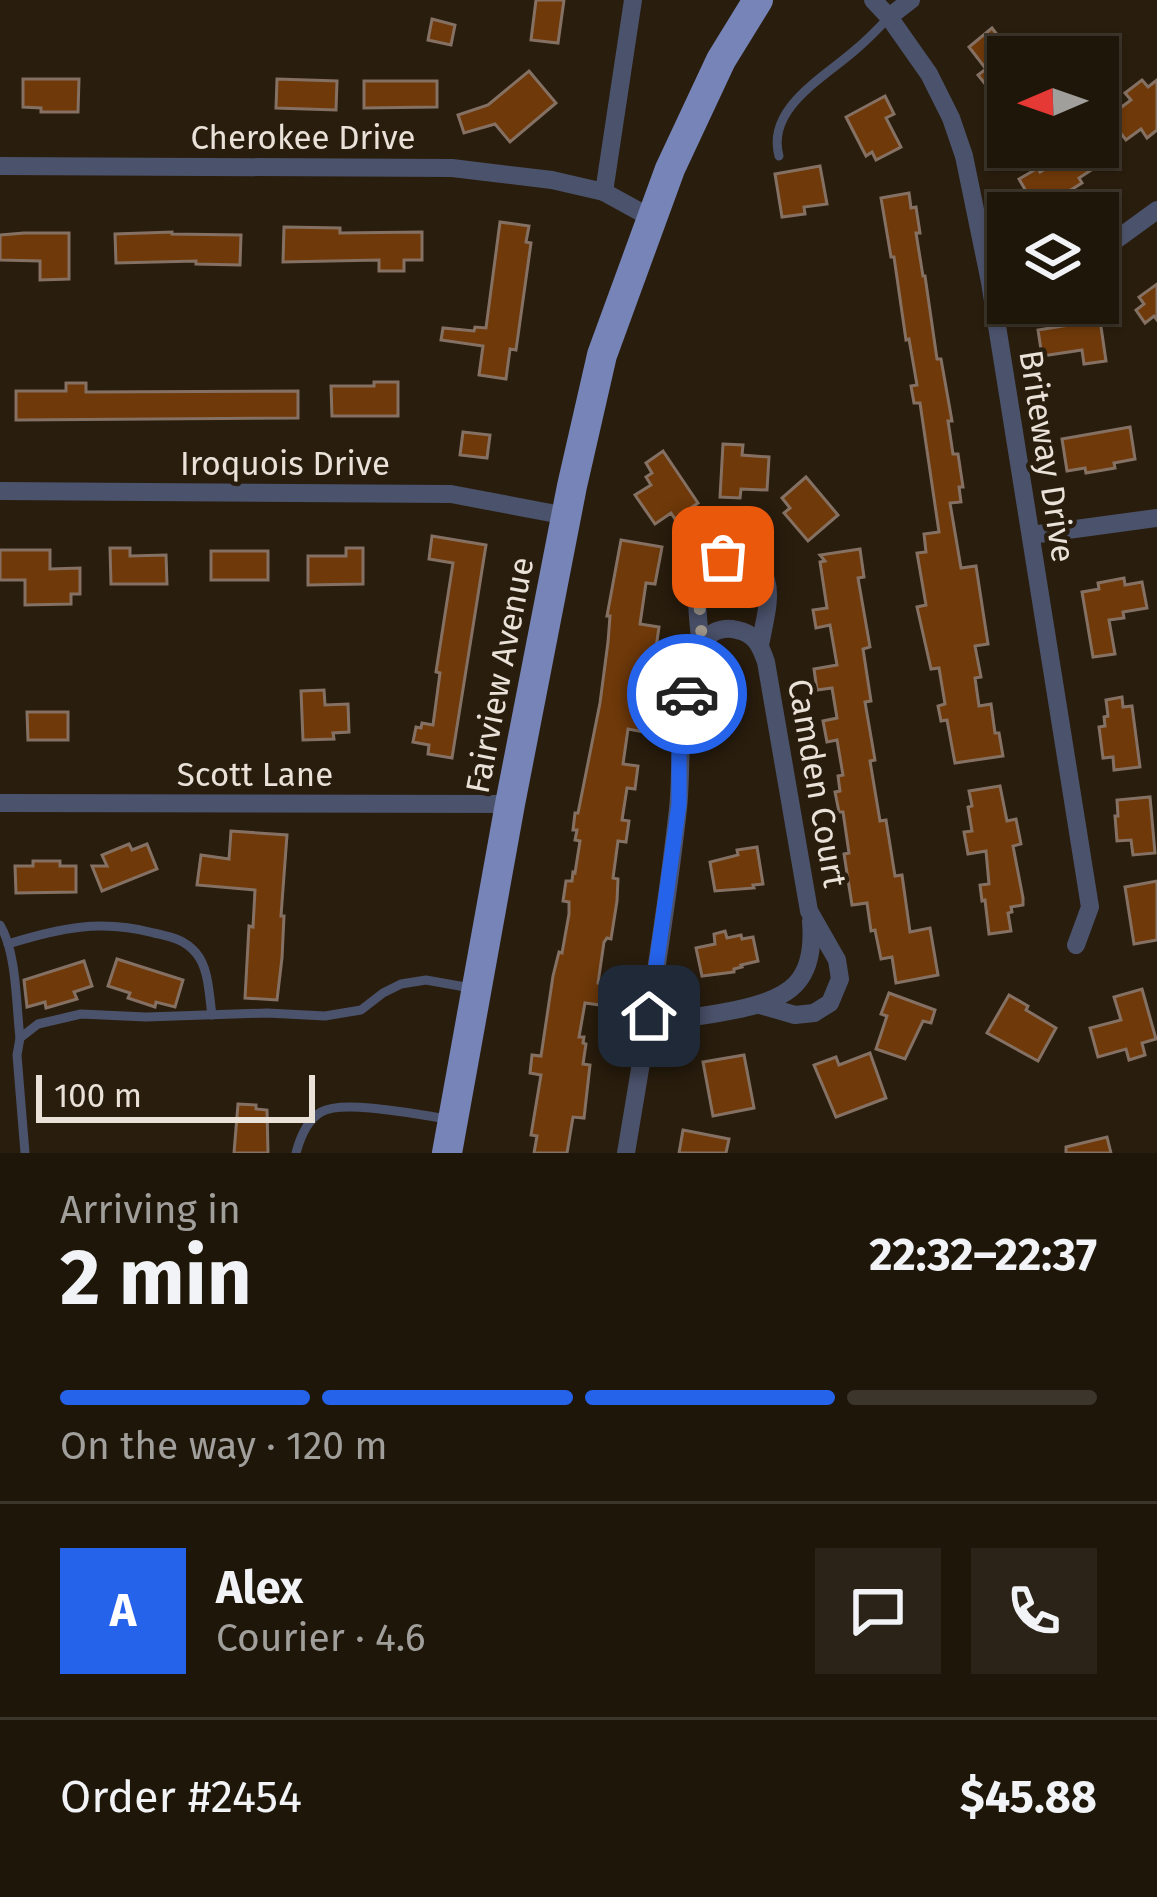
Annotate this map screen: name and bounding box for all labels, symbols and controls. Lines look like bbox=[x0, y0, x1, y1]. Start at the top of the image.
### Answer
north arrow bbox=[987, 36, 1119, 168]
map controls bbox=[987, 36, 1119, 324]
street label: Cherokee Drive bbox=[190, 118, 416, 158]
button: layers bbox=[987, 192, 1119, 324]
street label: Briteway Drive bbox=[1010, 347, 1084, 565]
street label: Iroquois Drive bbox=[180, 444, 390, 484]
pin bbox=[672, 506, 774, 608]
icon: bag bbox=[690, 524, 756, 590]
street label: Fairview Avenue bbox=[457, 554, 542, 797]
courier bbox=[627, 634, 747, 754]
icon: car bbox=[654, 661, 720, 727]
street label: Camden Court bbox=[779, 676, 855, 891]
street label: Scott Lane bbox=[177, 755, 333, 795]
pin bbox=[598, 965, 700, 1067]
icon: home bbox=[616, 983, 682, 1049]
scale bar bbox=[36, 1069, 315, 1122]
text: 100 m bbox=[54, 1076, 142, 1116]
text: Arriving in bbox=[60, 1187, 241, 1233]
text: 22:32–22:37 bbox=[869, 1228, 1097, 1282]
text: 2 min bbox=[60, 1231, 252, 1325]
text: On the way · 120 m bbox=[60, 1423, 388, 1469]
button: chat bbox=[815, 1548, 941, 1674]
button: phone bbox=[971, 1548, 1097, 1674]
text: Alex bbox=[216, 1561, 303, 1615]
text: A bbox=[110, 1584, 136, 1638]
text: Courier · 4.6 bbox=[216, 1615, 425, 1661]
text: Order #2454 bbox=[60, 1770, 302, 1824]
text: $45.88 bbox=[960, 1770, 1097, 1824]

